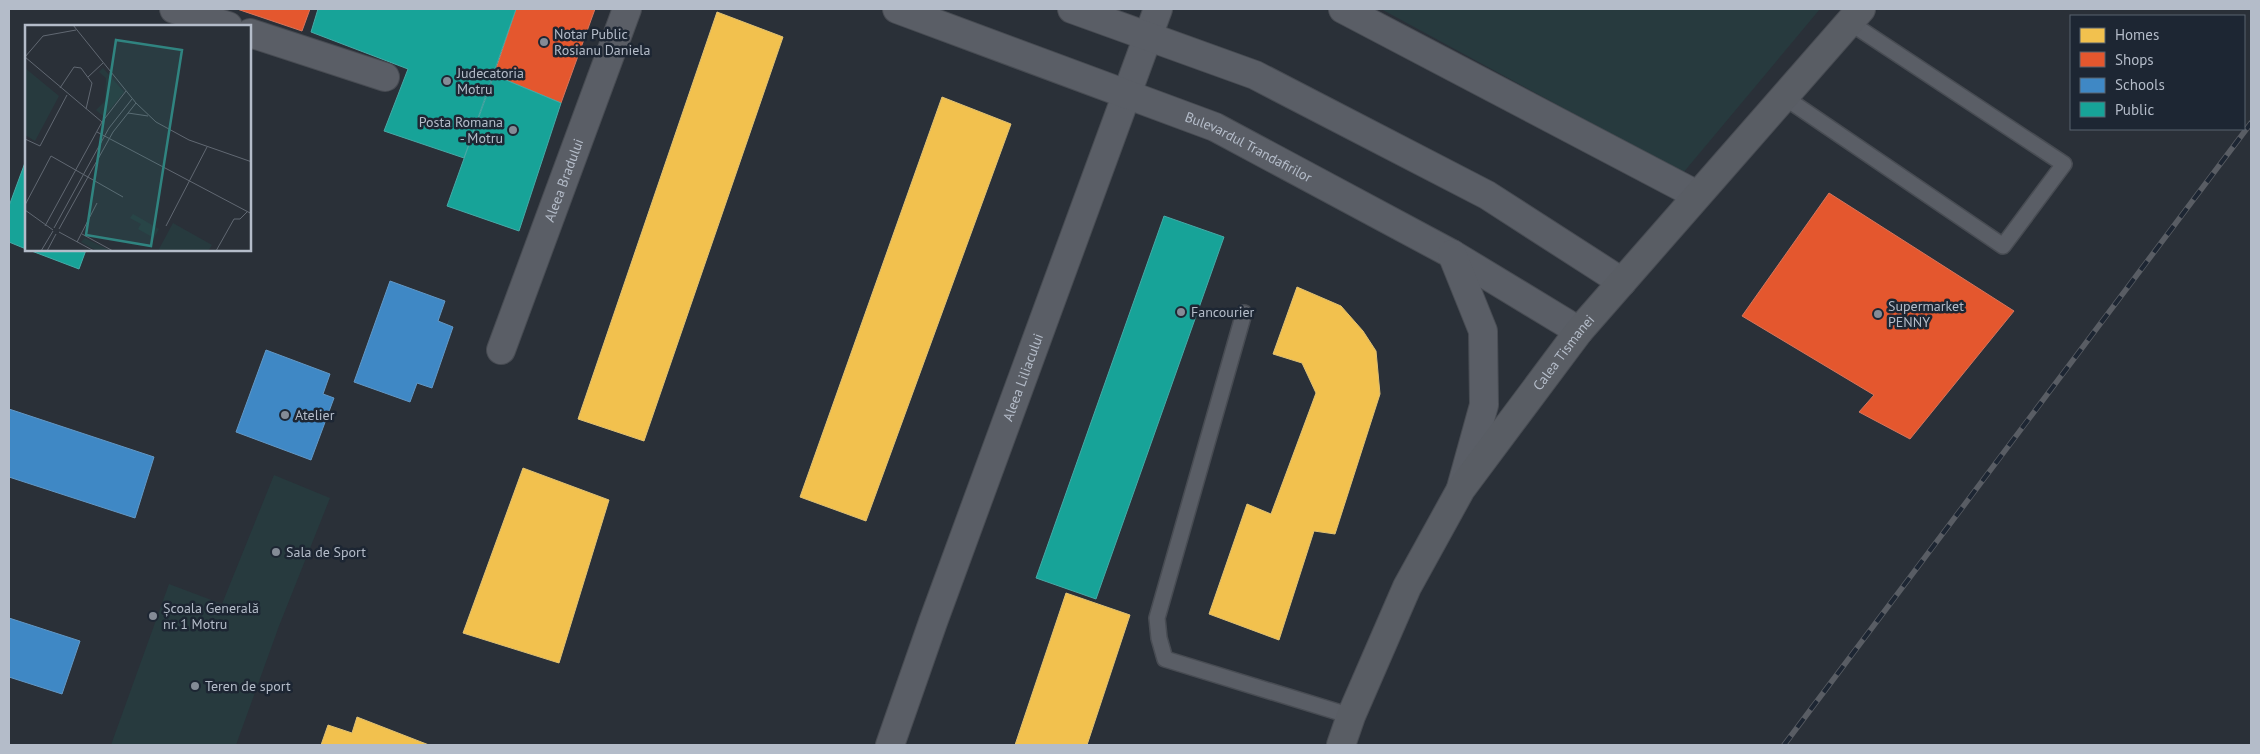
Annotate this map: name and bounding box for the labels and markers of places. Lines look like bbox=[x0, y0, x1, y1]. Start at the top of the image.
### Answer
place label: Notar Public Rosianu Daniela bbox=[554, 25, 650, 59]
marker: Notar Public Rosianu Daniela bbox=[538, 36, 550, 48]
place label: Judecatoria Motru bbox=[456, 64, 524, 98]
marker: Judecatoria Motru bbox=[441, 75, 453, 87]
place label: Posta Romana - Motru bbox=[419, 113, 503, 147]
marker: Posta Romana - Motru bbox=[507, 124, 519, 136]
place label: Supermarket PENNY bbox=[1888, 297, 1964, 331]
place label: Fancourier bbox=[1191, 303, 1255, 321]
marker: Fancourier bbox=[1175, 306, 1187, 318]
marker: Supermarket PENNY bbox=[1872, 308, 1884, 320]
place label: Atelier bbox=[295, 406, 335, 424]
marker: Atelier bbox=[279, 409, 291, 421]
place label: Sala de Sport bbox=[286, 543, 366, 561]
marker: Sala de Sport bbox=[270, 546, 282, 558]
place label: Școala Generală nr. 1 Motru bbox=[163, 599, 259, 633]
marker: Școala Generală nr. 1 Motru bbox=[147, 610, 159, 622]
place label: Teren de sport bbox=[205, 677, 291, 695]
marker: Teren de sport bbox=[189, 680, 201, 692]

